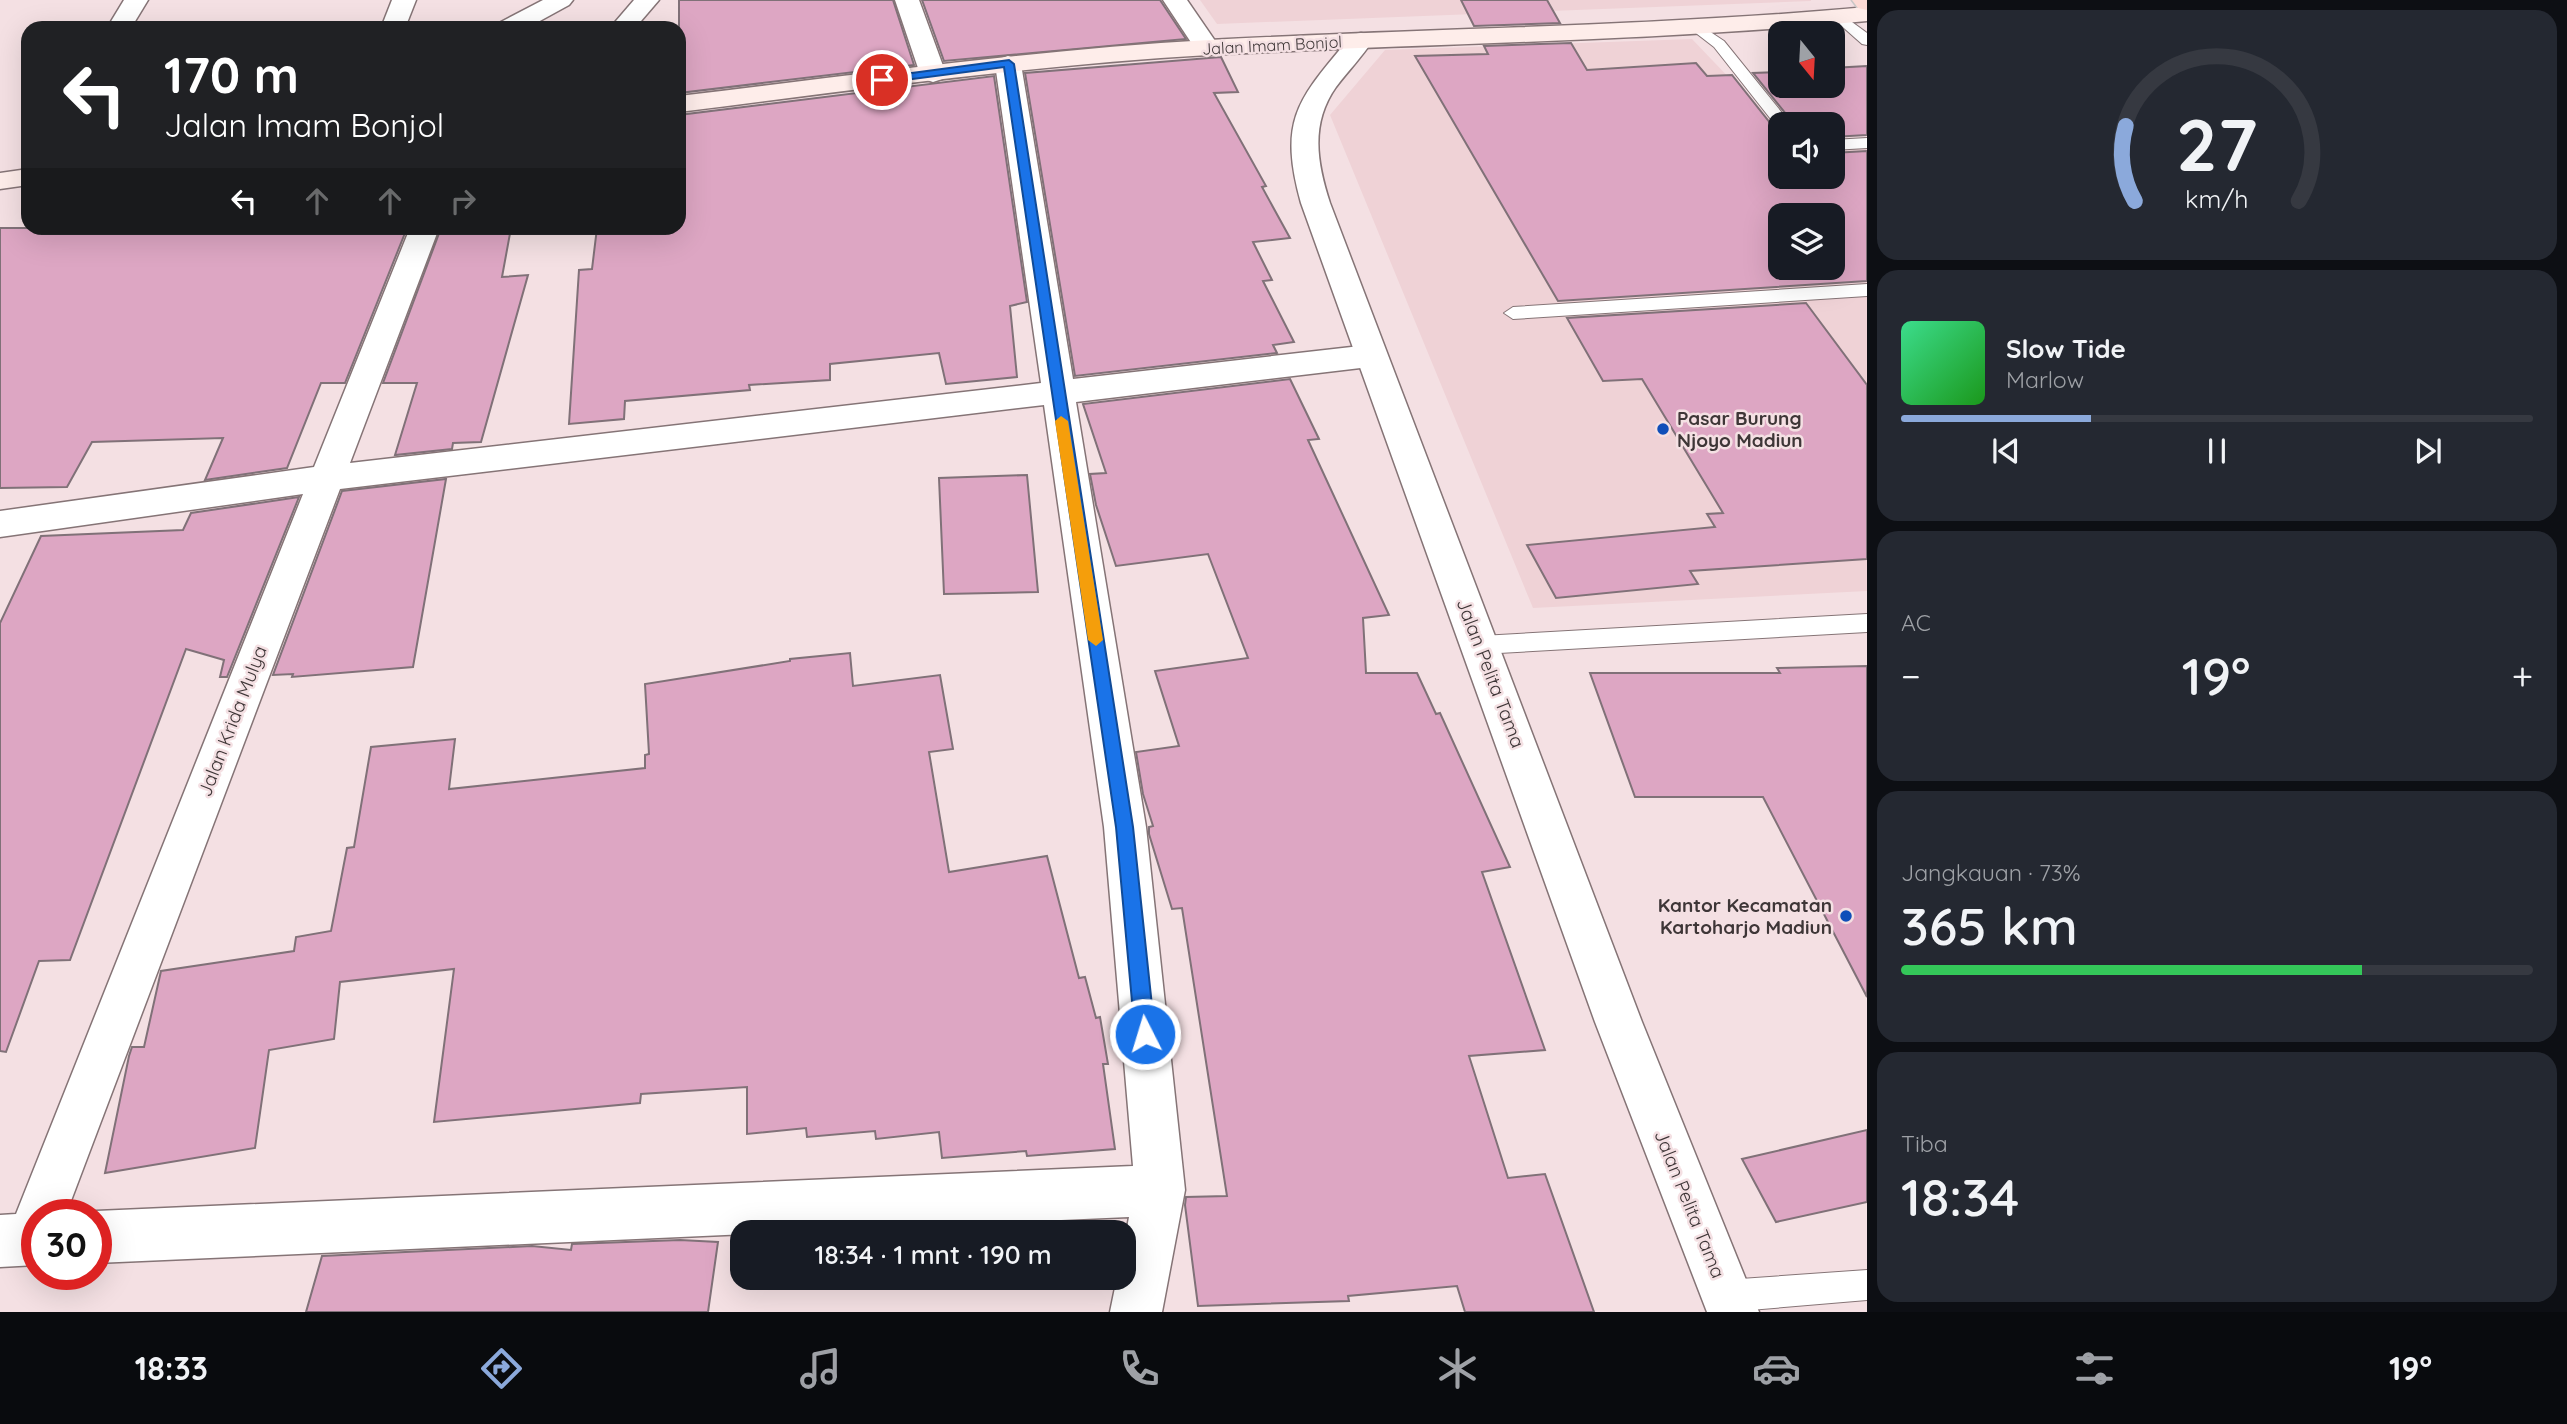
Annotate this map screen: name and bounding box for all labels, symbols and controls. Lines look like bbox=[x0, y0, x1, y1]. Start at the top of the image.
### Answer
north arrow bbox=[1768, 21, 1844, 98]
map controls bbox=[1768, 21, 1845, 280]
street label: Jalan Imam Bonjol bbox=[1202, 31, 1342, 59]
text: 170 m bbox=[164, 44, 299, 105]
icon: left bbox=[49, 49, 140, 140]
pin bbox=[852, 50, 912, 110]
icon: arrive bbox=[863, 61, 901, 99]
text: 27 bbox=[2176, 99, 2258, 190]
text: Jalan Imam Bonjol bbox=[164, 105, 444, 145]
button: sound bbox=[1768, 112, 1845, 189]
icon: left bbox=[225, 182, 263, 220]
icon: ahead bbox=[298, 182, 336, 220]
icon: ahead bbox=[371, 182, 409, 220]
icon: right bbox=[444, 182, 482, 220]
text: km/h bbox=[2185, 183, 2249, 214]
button: layers bbox=[1768, 203, 1845, 280]
text: Slow Tide bbox=[2006, 332, 2126, 365]
text: Marlow bbox=[2006, 365, 2084, 394]
place label: Pasar Burung Njoyo Madiun bbox=[1677, 406, 1803, 452]
marker: Pasar Burung Njoyo Madiun bbox=[1655, 421, 1671, 437]
icon: previous bbox=[1987, 432, 2025, 470]
icon: pause bbox=[2198, 432, 2236, 470]
icon: next bbox=[2409, 432, 2447, 470]
street label: Jalan Pelita Tama bbox=[1452, 595, 1530, 751]
text: AC bbox=[1901, 608, 1931, 637]
street label: Jalan Krida Mulya bbox=[192, 642, 272, 800]
text: 19° bbox=[2182, 643, 2251, 708]
text: − bbox=[1901, 652, 1921, 700]
text: + bbox=[2512, 652, 2533, 700]
text: Jangkauan · 73% bbox=[1901, 858, 2081, 887]
place label: Kantor Kecamatan Kartoharjo Madiun bbox=[1658, 893, 1832, 939]
text: 365 km bbox=[1901, 893, 2078, 958]
marker: Kantor Kecamatan Kartoharjo Madiun bbox=[1838, 908, 1854, 924]
position arrow bbox=[1108, 997, 1182, 1071]
street label: Jalan Pelita Tama bbox=[1649, 1126, 1731, 1282]
text: Tiba bbox=[1901, 1129, 1948, 1158]
text: 18:34 bbox=[1901, 1164, 2019, 1229]
speed limit sign: 30 bbox=[21, 1199, 112, 1290]
text: 18:34 · 1 mnt · 190 m bbox=[814, 1238, 1052, 1271]
icon: directions bbox=[477, 1344, 526, 1393]
icon: music bbox=[796, 1344, 845, 1393]
icon: phone bbox=[1115, 1344, 1164, 1393]
icon: climate bbox=[1433, 1344, 1482, 1393]
icon: car bbox=[1752, 1344, 1801, 1393]
icon: filters bbox=[2070, 1344, 2119, 1393]
text: 18:33 bbox=[135, 1348, 208, 1388]
text: 19° bbox=[2389, 1348, 2432, 1388]

